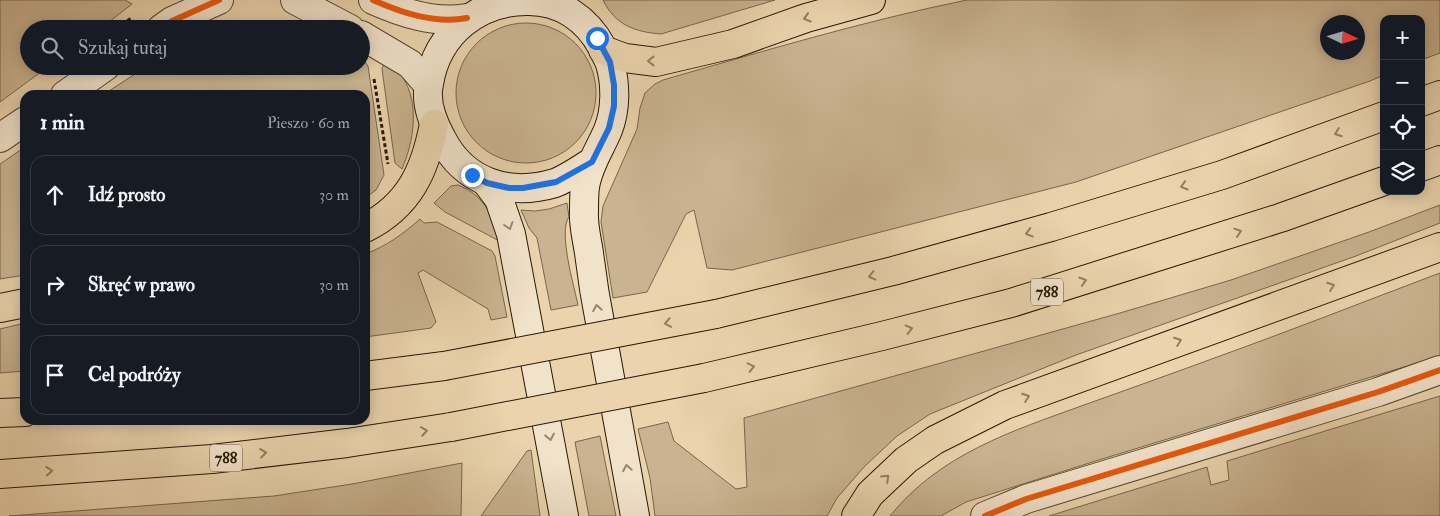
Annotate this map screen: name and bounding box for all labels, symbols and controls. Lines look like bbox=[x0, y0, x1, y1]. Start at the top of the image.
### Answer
one-way arrow bbox=[803, 12, 811, 22]
north arrow bbox=[1320, 15, 1365, 60]
map controls bbox=[1380, 15, 1425, 195]
button: + bbox=[1380, 15, 1425, 60]
search box bbox=[20, 20, 370, 75]
route start bbox=[586, 27, 609, 50]
icon: search bbox=[38, 34, 66, 62]
text: Szukaj tutaj bbox=[78, 36, 167, 60]
one-way arrow bbox=[647, 56, 654, 66]
button: − bbox=[1380, 60, 1425, 105]
button: locate bbox=[1380, 105, 1425, 150]
text: 1 min bbox=[40, 109, 85, 136]
text: Pieszo · 60 m bbox=[267, 113, 350, 133]
one-way arrow bbox=[1334, 127, 1343, 137]
button: layers bbox=[1380, 150, 1425, 195]
route end bbox=[461, 164, 484, 187]
icon: ahead bbox=[41, 181, 69, 209]
one-way arrow bbox=[1181, 181, 1189, 191]
text: Idź prosto bbox=[88, 183, 165, 207]
text: 30 m bbox=[319, 185, 349, 205]
one-way arrow bbox=[503, 221, 513, 230]
one-way arrow bbox=[1025, 227, 1033, 237]
one-way arrow bbox=[1233, 227, 1241, 237]
one-way arrow bbox=[868, 270, 877, 281]
icon: right bbox=[41, 271, 69, 299]
text: Skręć w prawo bbox=[88, 273, 195, 297]
text: 30 m bbox=[319, 275, 349, 295]
one-way arrow bbox=[1078, 276, 1086, 286]
road number: 788 bbox=[1031, 278, 1063, 306]
one-way arrow bbox=[1326, 282, 1335, 292]
one-way arrow bbox=[593, 304, 603, 313]
one-way arrow bbox=[664, 317, 673, 328]
one-way arrow bbox=[905, 324, 914, 335]
one-way arrow bbox=[1173, 337, 1182, 347]
icon: arrive bbox=[41, 361, 69, 389]
one-way arrow bbox=[747, 362, 756, 373]
text: Cel podróży bbox=[88, 363, 181, 387]
one-way arrow bbox=[1021, 393, 1029, 403]
one-way arrow bbox=[420, 426, 428, 437]
one-way arrow bbox=[544, 433, 554, 441]
road number: 788 bbox=[210, 444, 242, 472]
one-way arrow bbox=[259, 448, 267, 459]
one-way arrow bbox=[622, 464, 632, 472]
one-way arrow bbox=[45, 466, 53, 477]
one-way arrow bbox=[881, 475, 890, 484]

